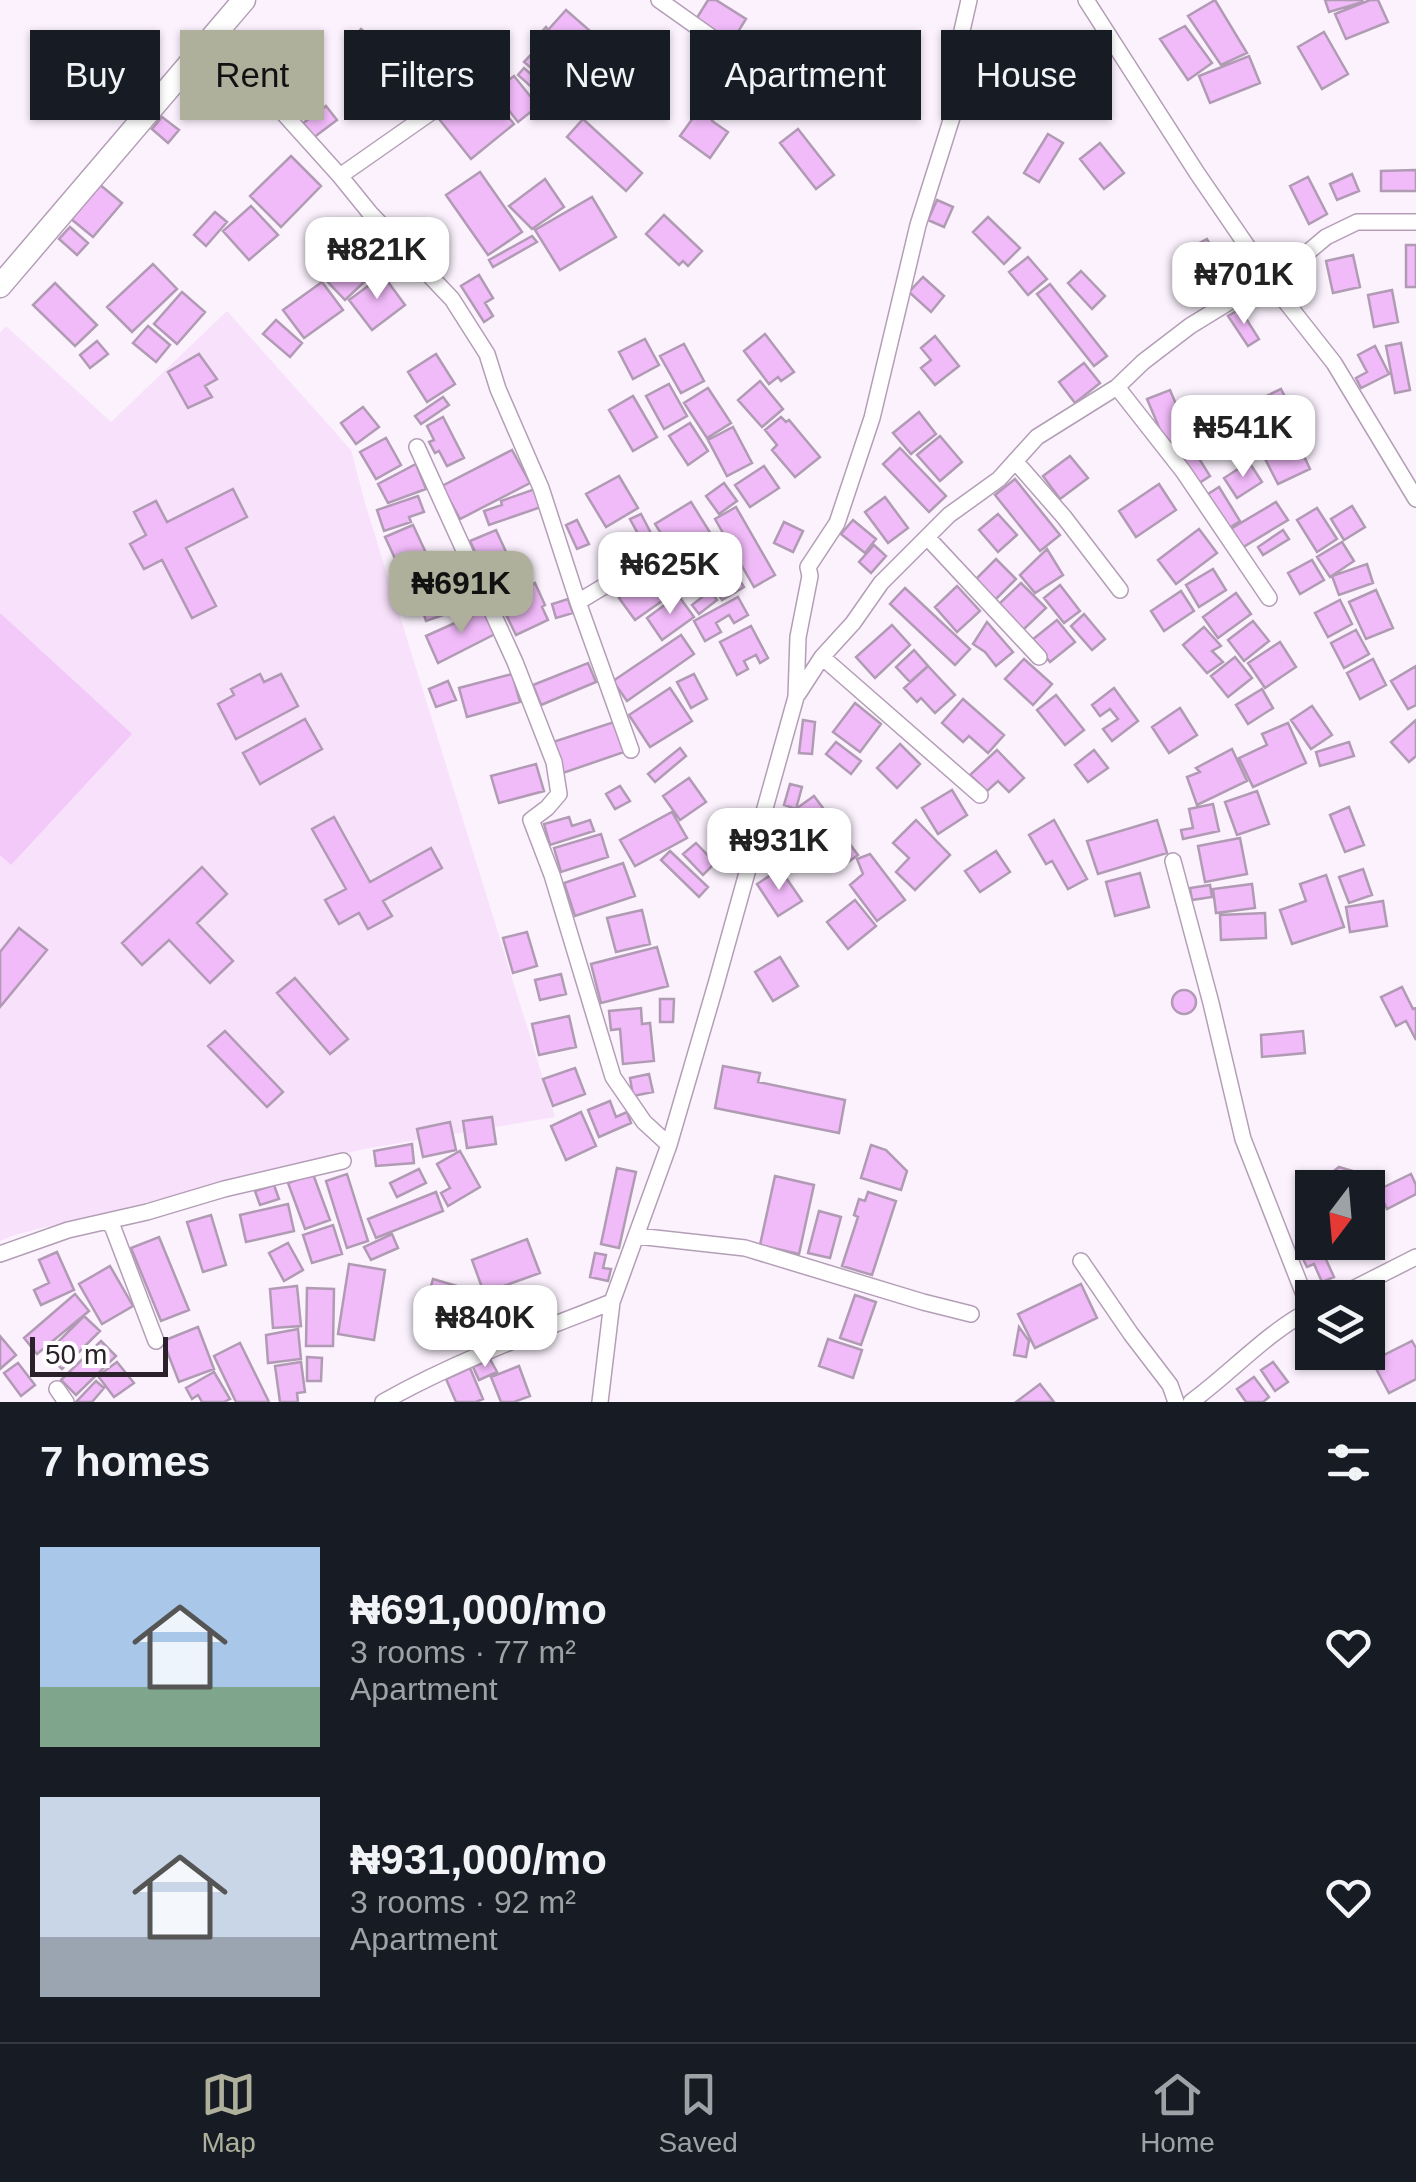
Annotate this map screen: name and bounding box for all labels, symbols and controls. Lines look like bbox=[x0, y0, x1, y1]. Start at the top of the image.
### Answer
chip: Buy bbox=[30, 30, 160, 120]
chip: Rent bbox=[180, 30, 324, 120]
chip: Filters bbox=[344, 30, 510, 120]
chip: New bbox=[530, 30, 670, 120]
chip: Apartment bbox=[690, 30, 921, 120]
chip: House bbox=[941, 30, 1112, 120]
pin: ₦821K bbox=[307, 217, 447, 302]
text: ₦821K bbox=[327, 231, 427, 267]
pin: ₦701K bbox=[1174, 242, 1314, 327]
text: ₦701K bbox=[1194, 256, 1294, 292]
pin: ₦541K bbox=[1173, 395, 1313, 480]
text: ₦541K bbox=[1193, 409, 1293, 445]
pin: ₦625K bbox=[600, 532, 740, 617]
text: ₦625K bbox=[620, 546, 720, 582]
pin: ₦691K bbox=[391, 551, 531, 636]
text: ₦691K bbox=[411, 565, 511, 601]
pin: ₦931K bbox=[709, 808, 849, 893]
text: ₦931K bbox=[729, 822, 829, 858]
north arrow bbox=[1295, 1170, 1385, 1260]
map controls bbox=[1295, 1170, 1385, 1370]
button: layers bbox=[1295, 1280, 1385, 1370]
pin: ₦840K bbox=[415, 1285, 555, 1370]
text: ₦840K bbox=[435, 1299, 535, 1335]
scale bar bbox=[30, 1332, 168, 1376]
text: 50 m bbox=[45, 1339, 107, 1370]
icon: filters bbox=[1321, 1435, 1376, 1490]
text: 7 homes bbox=[40, 1438, 210, 1485]
text: ₦691,000/mo bbox=[350, 1586, 607, 1633]
icon: home bbox=[120, 1587, 240, 1707]
icon: heart bbox=[1321, 1620, 1376, 1675]
text: 3 rooms · 77 m² bbox=[350, 1634, 576, 1670]
text: Apartment bbox=[350, 1671, 498, 1707]
text: ₦931,000/mo bbox=[350, 1836, 607, 1883]
icon: home bbox=[120, 1837, 240, 1957]
icon: heart bbox=[1321, 1870, 1376, 1925]
text: 3 rooms · 92 m² bbox=[350, 1884, 576, 1920]
text: Apartment bbox=[350, 1921, 498, 1957]
tab: Map bbox=[201, 2067, 256, 2159]
tab: Saved bbox=[658, 2067, 738, 2159]
tab: Home bbox=[1140, 2067, 1215, 2159]

